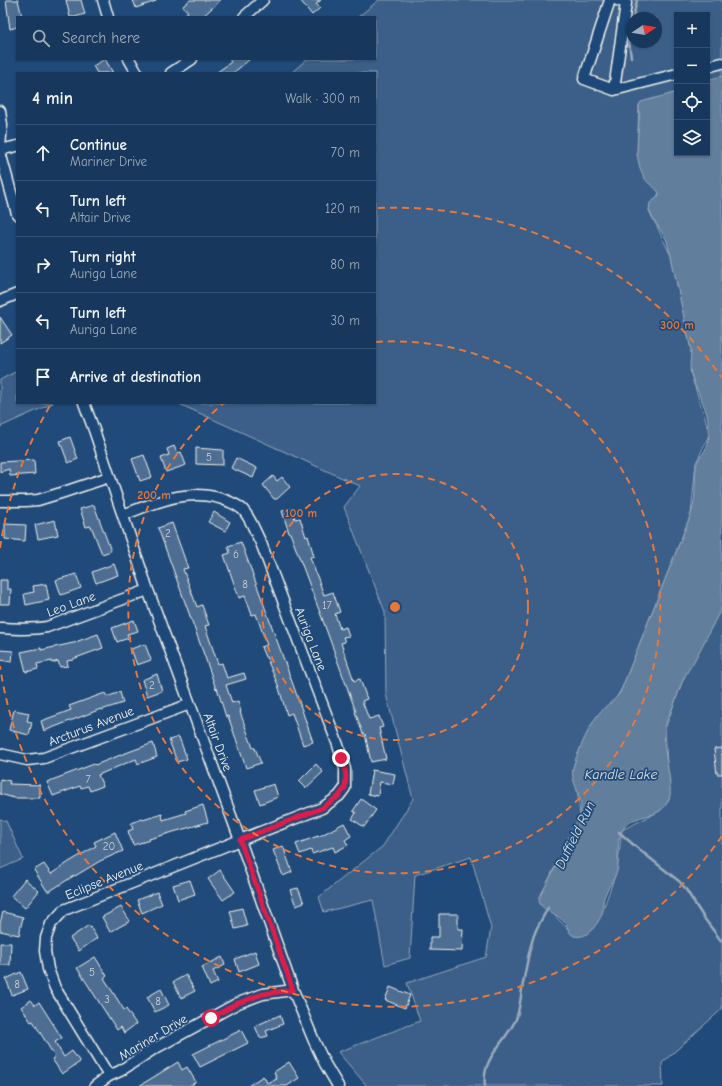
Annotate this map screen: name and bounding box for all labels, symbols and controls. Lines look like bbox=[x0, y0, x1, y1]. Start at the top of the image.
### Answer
north arrow bbox=[626, 12, 662, 48]
map controls bbox=[674, 12, 710, 156]
button: + bbox=[674, 12, 710, 48]
search box bbox=[16, 16, 376, 60]
icon: search bbox=[30, 27, 52, 49]
text: Search here bbox=[62, 29, 140, 47]
button: − bbox=[674, 48, 710, 84]
button: locate bbox=[674, 84, 710, 120]
text: 4 min bbox=[32, 89, 73, 108]
text: Walk · 300 m bbox=[285, 91, 360, 106]
button: layers bbox=[674, 120, 710, 156]
text: Continue bbox=[70, 136, 127, 154]
icon: ahead bbox=[32, 142, 54, 164]
text: 70 m bbox=[331, 145, 360, 160]
text: Mariner Drive bbox=[70, 154, 147, 169]
text: Turn left bbox=[70, 192, 126, 210]
icon: left bbox=[32, 198, 54, 220]
text: 120 m bbox=[325, 201, 360, 216]
text: Altair Drive bbox=[70, 210, 131, 225]
text: Turn right bbox=[70, 248, 136, 266]
icon: right bbox=[32, 254, 54, 276]
text: 80 m bbox=[330, 257, 360, 272]
text: Auriga Lane bbox=[70, 266, 137, 281]
text: Turn left bbox=[70, 304, 126, 322]
icon: left bbox=[32, 310, 54, 332]
text: 30 m bbox=[330, 313, 360, 328]
text: 300 m bbox=[660, 318, 694, 332]
text: Auriga Lane bbox=[70, 322, 137, 337]
icon: arrive bbox=[32, 366, 54, 388]
text: Arrive at destination bbox=[70, 368, 201, 386]
house number: 5 bbox=[206, 451, 212, 464]
text: 200 m bbox=[137, 488, 171, 502]
text: 100 m bbox=[285, 506, 317, 520]
house number: 2 bbox=[165, 527, 171, 540]
house number: 6 bbox=[233, 548, 239, 561]
house number: 8 bbox=[242, 578, 248, 591]
street label: Leo Lane bbox=[45, 588, 98, 620]
house number: 17 bbox=[322, 599, 332, 612]
centre of rings bbox=[388, 600, 402, 614]
street label: Auriga Lane bbox=[292, 605, 330, 673]
house number: 2 bbox=[149, 679, 155, 692]
street label: Arcturus Avenue bbox=[46, 703, 136, 749]
street label: Altair Drive bbox=[201, 711, 236, 774]
route end bbox=[332, 749, 350, 767]
water label: Kandle Lake bbox=[585, 766, 657, 783]
house number: 7 bbox=[85, 773, 91, 786]
water label: Duffield Run bbox=[551, 798, 599, 872]
house number: 20 bbox=[103, 840, 115, 853]
street label: Eclipse Avenue bbox=[63, 857, 146, 902]
house number: 5 bbox=[89, 966, 95, 979]
house number: 8 bbox=[14, 978, 20, 991]
house number: 3 bbox=[104, 993, 110, 1006]
house number: 8 bbox=[155, 995, 161, 1008]
route start bbox=[202, 1009, 220, 1027]
street label: Mariner Drive bbox=[116, 1011, 190, 1063]

